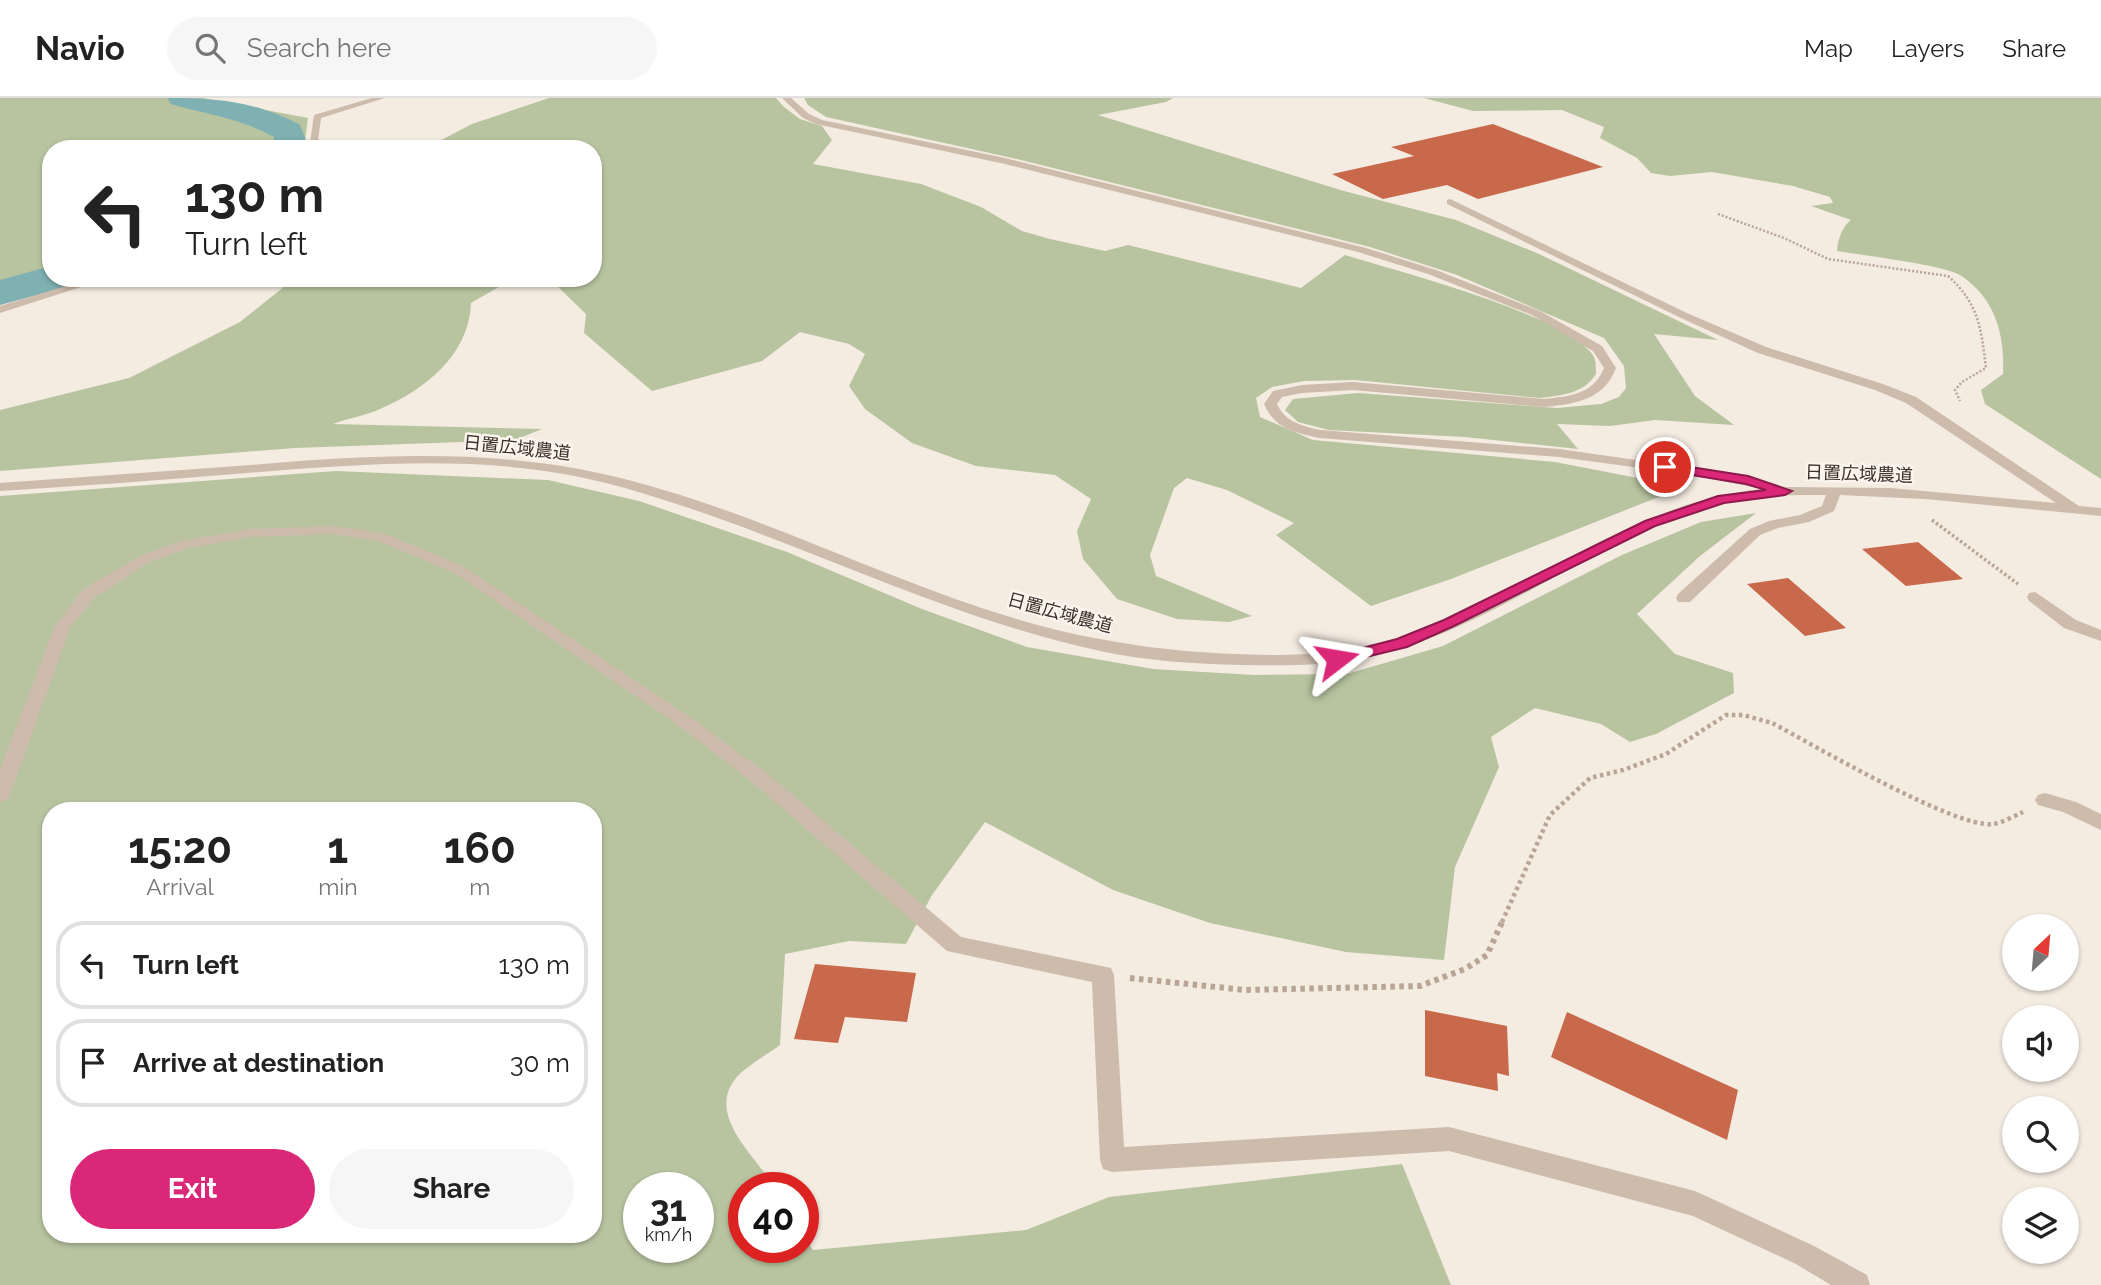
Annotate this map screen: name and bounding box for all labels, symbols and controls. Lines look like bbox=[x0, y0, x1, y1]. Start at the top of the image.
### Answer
search box bbox=[167, 17, 657, 80]
text: Navio bbox=[35, 29, 125, 68]
icon: search bbox=[191, 29, 229, 67]
text: Search here bbox=[247, 33, 391, 63]
text: Map bbox=[1804, 34, 1853, 63]
text: Layers bbox=[1891, 34, 1964, 63]
text: Share bbox=[2002, 34, 2066, 63]
text: 130 m bbox=[185, 166, 324, 223]
icon: left bbox=[70, 168, 161, 259]
text: Turn left bbox=[185, 225, 307, 262]
street label: 日置広域農道 bbox=[462, 431, 572, 464]
pin bbox=[1635, 437, 1695, 497]
icon: arrive bbox=[1646, 448, 1684, 486]
street label: 日置広域農道 bbox=[1805, 461, 1913, 486]
street label: 日置広域農道 bbox=[1005, 588, 1115, 637]
position arrow bbox=[1300, 622, 1374, 696]
text: 15:20 bbox=[128, 824, 232, 873]
text: 1 bbox=[328, 824, 348, 873]
text: 160 bbox=[444, 824, 516, 873]
text: Arrival bbox=[146, 873, 214, 900]
text: min bbox=[318, 873, 358, 900]
text: m bbox=[469, 873, 490, 900]
north arrow bbox=[2002, 914, 2079, 990]
map controls bbox=[2002, 914, 2079, 1264]
icon: left bbox=[74, 946, 112, 984]
text: Turn left bbox=[133, 950, 239, 980]
text: 130 m bbox=[499, 950, 570, 980]
button: sound bbox=[2002, 1005, 2079, 1082]
icon: arrive bbox=[74, 1044, 112, 1082]
text: Arrive at destination bbox=[133, 1048, 384, 1078]
text: 30 m bbox=[510, 1048, 570, 1078]
button: search bbox=[2002, 1096, 2079, 1173]
button: Exit bbox=[70, 1149, 315, 1229]
button: Share bbox=[329, 1149, 574, 1229]
speed limit sign: 40 bbox=[728, 1172, 819, 1263]
button: layers bbox=[2002, 1187, 2079, 1264]
text: 31 bbox=[650, 1188, 687, 1229]
text: km/h bbox=[645, 1224, 692, 1245]

